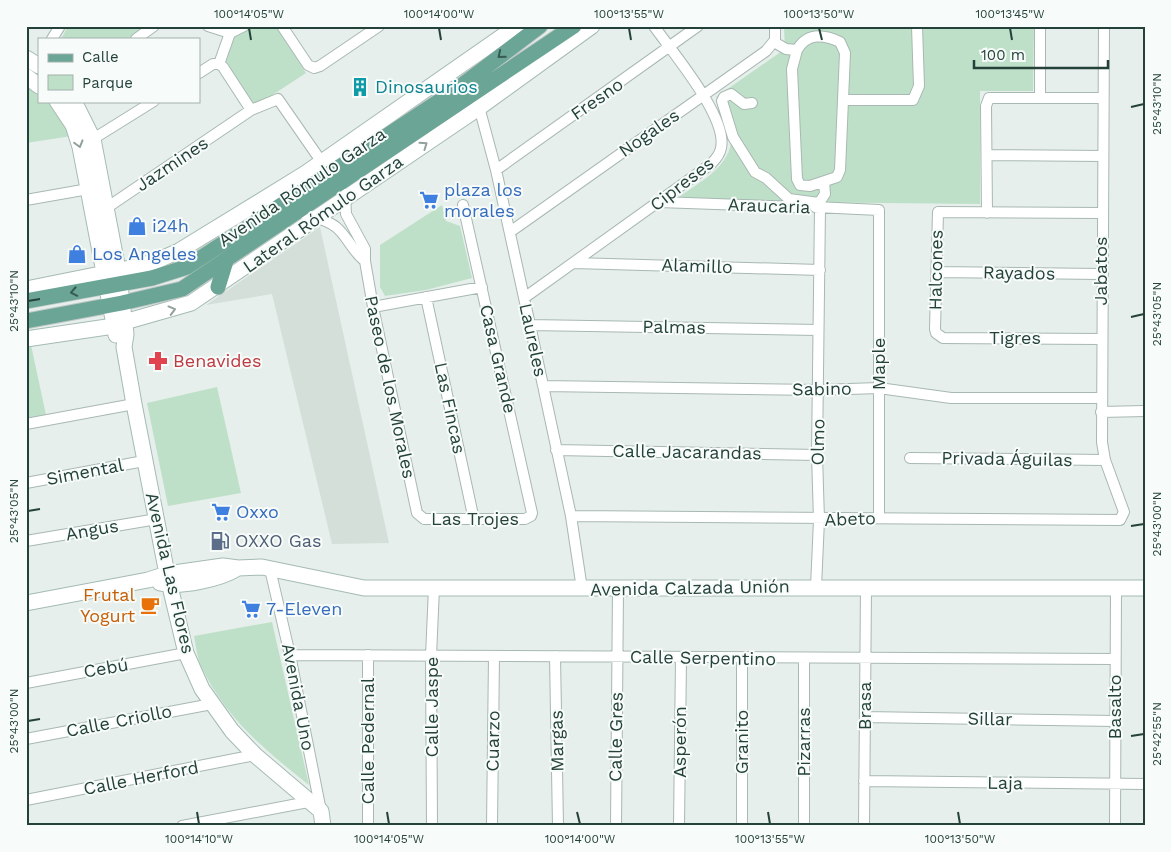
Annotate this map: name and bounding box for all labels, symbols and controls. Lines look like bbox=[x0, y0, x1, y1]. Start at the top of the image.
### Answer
text: 100°14'05"W bbox=[214, 7, 285, 21]
text: 100°14'00"W bbox=[404, 7, 475, 21]
text: 100°13'55"W bbox=[594, 7, 664, 21]
text: 100°13'50"W bbox=[784, 7, 855, 21]
text: 100°13'45"W bbox=[975, 7, 1045, 21]
legend bbox=[38, 38, 200, 102]
scale bar bbox=[974, 38, 1107, 70]
text: 100 m bbox=[981, 46, 1025, 64]
text: Calle bbox=[82, 48, 119, 66]
one-way arrow bbox=[498, 49, 507, 57]
street label: Fresno bbox=[566, 73, 627, 124]
text: 25°43'10"N bbox=[1150, 73, 1164, 135]
text: Parque bbox=[82, 74, 133, 92]
building icon: Dinosaurios bbox=[349, 76, 371, 98]
place label: Dinosaurios bbox=[375, 76, 478, 97]
street label: Nogales bbox=[614, 104, 683, 161]
street label: Avenida Rómulo Garza bbox=[214, 123, 390, 251]
street label: Jazmines bbox=[132, 132, 212, 195]
one-way arrow bbox=[73, 139, 83, 147]
one-way arrow bbox=[418, 142, 428, 151]
street label: Lateral Rómulo Garza bbox=[239, 150, 407, 277]
street label: Cipreses bbox=[646, 152, 718, 215]
place label: plaza los morales bbox=[444, 179, 522, 221]
supermarket icon: plaza los morales bbox=[418, 189, 440, 211]
street label: Araucaria bbox=[727, 194, 811, 217]
shop icon: i24h bbox=[126, 215, 148, 237]
place label: i24h bbox=[152, 215, 189, 236]
street label: Halcones bbox=[924, 229, 947, 311]
street label: Jabatos bbox=[1090, 237, 1111, 306]
shop icon: Los Angeles bbox=[66, 243, 88, 265]
place label: Los Angeles bbox=[92, 243, 197, 264]
street label: Alamillo bbox=[661, 254, 733, 277]
street label: Rayados bbox=[983, 261, 1055, 284]
text: 25°43'10"N bbox=[7, 270, 21, 332]
text: 25°43'05"N bbox=[1150, 282, 1164, 346]
one-way arrow bbox=[70, 287, 79, 297]
street label: Paseo de los Morales bbox=[361, 294, 420, 480]
street label: Laureles bbox=[515, 301, 552, 379]
street label: Casa Grande bbox=[476, 302, 521, 415]
one-way arrow bbox=[167, 305, 175, 315]
street label: Palmas bbox=[642, 315, 706, 338]
street label: Tigres bbox=[989, 327, 1041, 348]
street label: Maple bbox=[868, 338, 889, 390]
pharmacy icon: Benavides bbox=[147, 350, 169, 372]
place label: Benavides bbox=[173, 350, 261, 371]
street label: Las Fincas bbox=[431, 360, 470, 456]
street label: Sabino bbox=[792, 377, 852, 400]
street label: Olmo bbox=[807, 418, 828, 466]
street label: Calle Jacarandas bbox=[612, 440, 762, 463]
street label: Privada Águilas bbox=[941, 447, 1073, 470]
street label: Simental bbox=[45, 454, 126, 489]
text: 25°43'05"N bbox=[7, 479, 21, 543]
street label: Avenida Las Flores bbox=[142, 490, 199, 656]
text: 25°43'00"N bbox=[1150, 492, 1164, 556]
supermarket icon: Oxxo bbox=[210, 501, 232, 523]
place label: Oxxo bbox=[236, 501, 279, 522]
street label: Abeto bbox=[824, 507, 876, 530]
street label: Las Trojes bbox=[431, 508, 519, 529]
street label: Angus bbox=[64, 515, 120, 544]
fuel station icon: OXXO Gas bbox=[209, 530, 231, 552]
place label: OXXO Gas bbox=[235, 530, 322, 551]
street label: Avenida Calzada Unión bbox=[590, 575, 790, 600]
place label: Frutal Yogurt bbox=[80, 584, 135, 626]
cafe icon: Frutal Yogurt bbox=[139, 594, 161, 616]
supermarket icon: 7-Eleven bbox=[240, 598, 262, 620]
place label: 7-Eleven bbox=[266, 598, 342, 619]
street label: Avenida Uno bbox=[278, 642, 319, 752]
street label: Calle Serpentino bbox=[630, 646, 776, 669]
street label: Cebú bbox=[82, 653, 130, 682]
street label: Calle Jaspe bbox=[421, 657, 442, 757]
street label: Basalto bbox=[1104, 674, 1125, 740]
street label: Calle Pedernal bbox=[357, 677, 378, 805]
street label: Brasa bbox=[854, 682, 875, 730]
text: 25°43'00"N bbox=[7, 689, 21, 753]
street label: Calle Gres bbox=[604, 692, 627, 782]
street label: Calle Criollo bbox=[64, 700, 174, 741]
text: 25°42'55"N bbox=[1150, 702, 1164, 766]
street label: Asperón bbox=[669, 706, 690, 778]
street label: Pizarras bbox=[793, 707, 814, 777]
street label: Sillar bbox=[967, 708, 1013, 729]
street label: Cuarzo bbox=[481, 710, 504, 772]
street label: Margas bbox=[545, 710, 568, 772]
street label: Granito bbox=[731, 710, 752, 774]
street label: Calle Herford bbox=[82, 756, 200, 799]
street label: Laja bbox=[987, 772, 1023, 793]
text: 100°14'10"W bbox=[165, 832, 233, 846]
text: 100°14'05"W bbox=[354, 832, 425, 846]
text: 100°14'00"W bbox=[545, 832, 616, 846]
text: 100°13'55"W bbox=[735, 832, 805, 846]
text: 100°13'50"W bbox=[925, 832, 996, 846]

